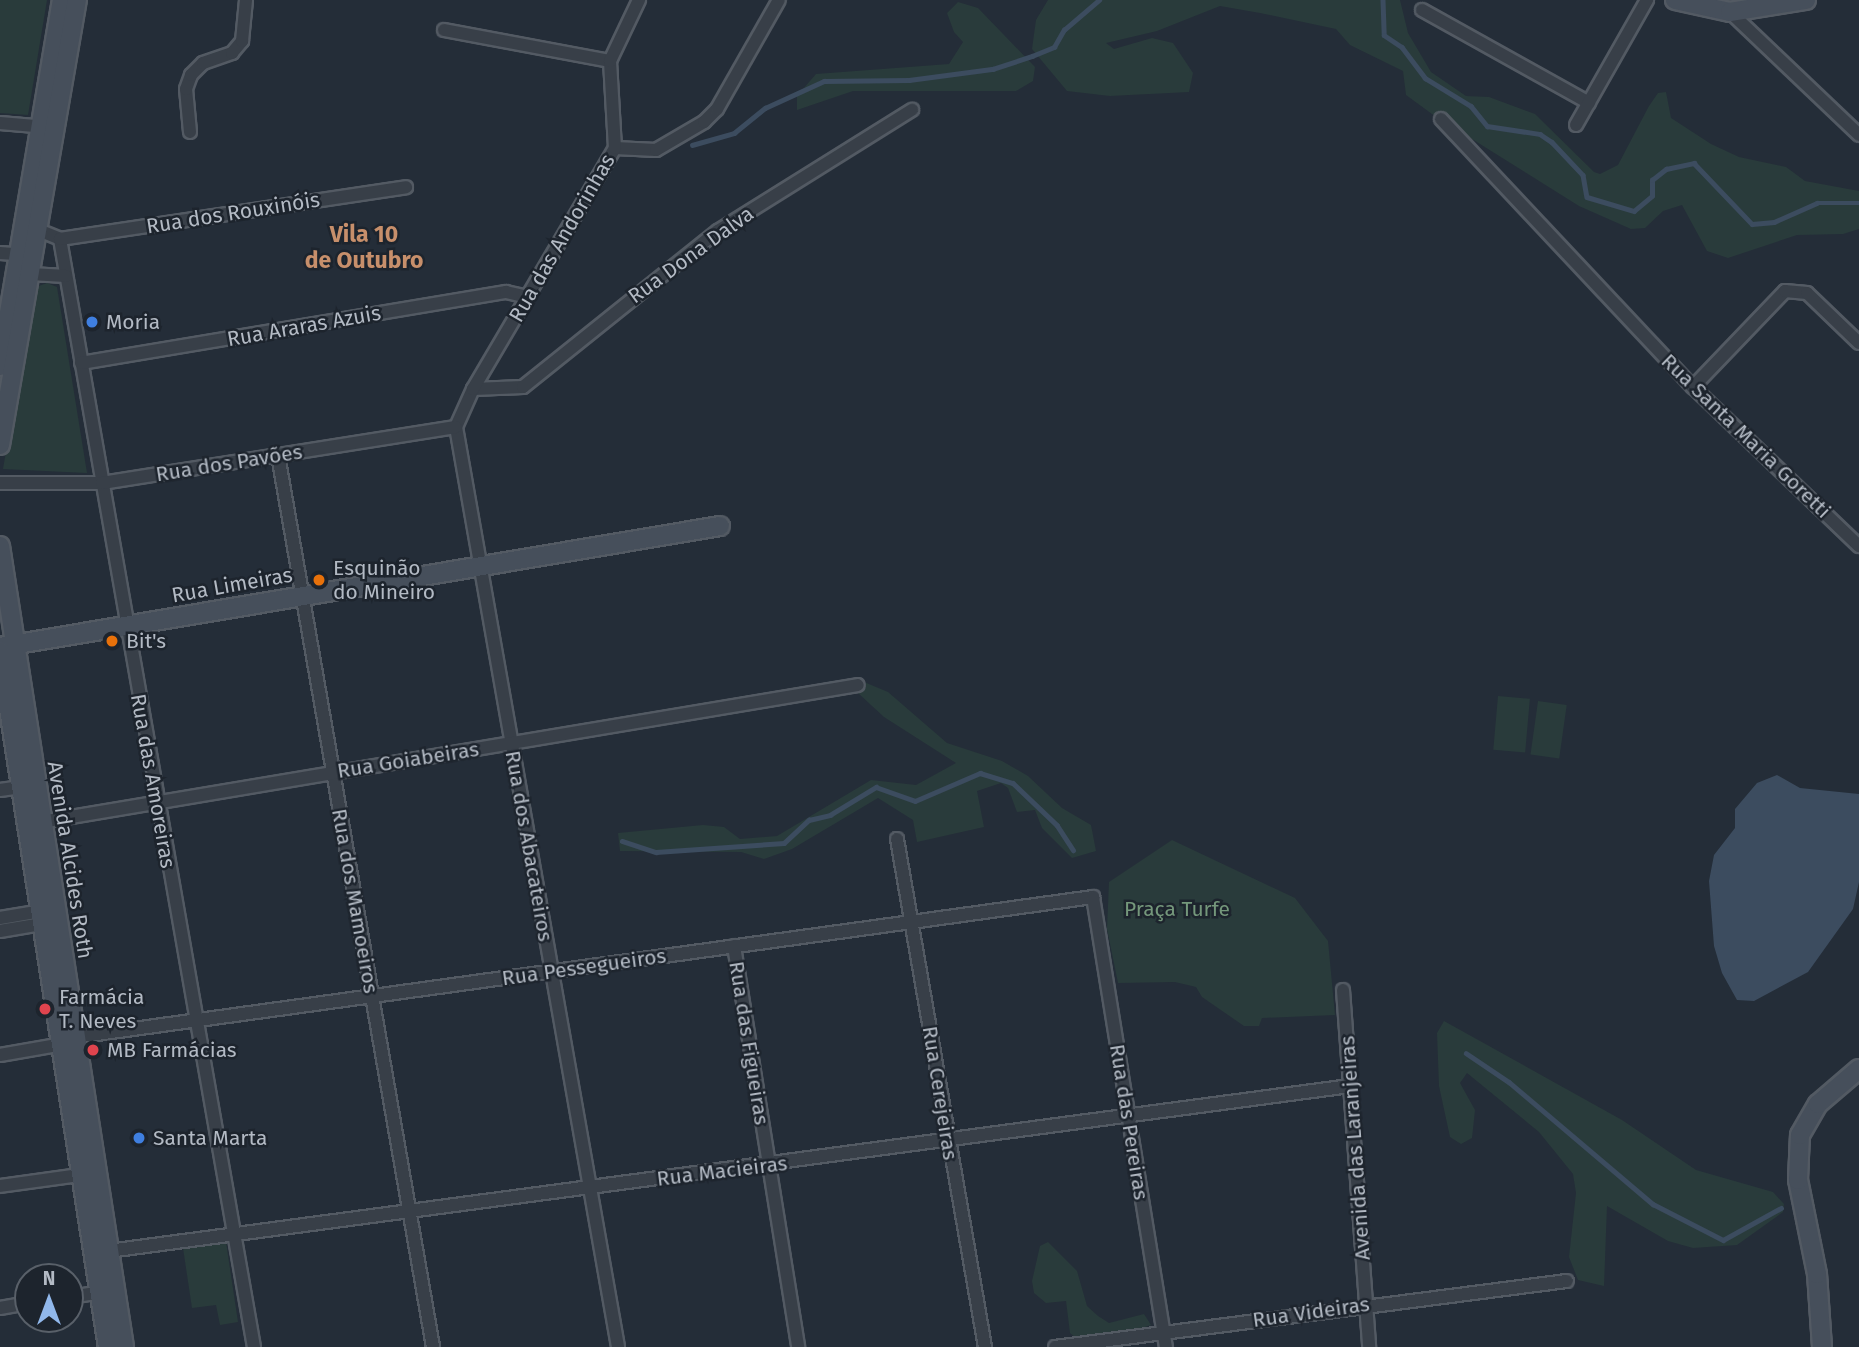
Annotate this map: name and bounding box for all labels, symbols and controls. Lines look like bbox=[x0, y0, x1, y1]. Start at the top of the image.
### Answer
street label: Rua das Andorinhas bbox=[504, 149, 620, 327]
street label: Rua dos Rouxinóis bbox=[144, 187, 322, 239]
street label: Rua Dona Dalva bbox=[623, 201, 759, 309]
district label: Vila 10 de Outubro bbox=[305, 220, 423, 274]
street label: Rua Araras Azuis bbox=[225, 300, 383, 352]
place label: Moria bbox=[106, 309, 160, 335]
marker: Moria bbox=[84, 314, 100, 330]
street label: Rua Santa Maria Goretti bbox=[1656, 349, 1836, 523]
street label: Rua dos Pavões bbox=[154, 439, 304, 487]
place label: Esquinão do Mineiro bbox=[333, 555, 435, 605]
street label: Rua Limeiras bbox=[170, 562, 294, 608]
marker: Esquinão do Mineiro bbox=[311, 572, 327, 588]
place label: Bit's bbox=[126, 628, 166, 654]
marker: Bit's bbox=[104, 633, 120, 649]
street label: Rua das Amoreiras bbox=[125, 692, 181, 870]
street label: Rua Goiabeiras bbox=[335, 736, 481, 784]
street label: Rua dos Abacateiros bbox=[500, 749, 558, 943]
street label: Avenida Alcides Roth bbox=[42, 760, 98, 960]
street label: Rua dos Mamoeiros bbox=[326, 807, 384, 995]
park label: Praça Turfe bbox=[1124, 896, 1230, 922]
street label: Rua Pessegueiros bbox=[500, 943, 668, 991]
street label: Rua das Figueiras bbox=[724, 959, 774, 1127]
place label: Farmácia T. Neves bbox=[59, 984, 144, 1034]
marker: Farmácia T. Neves bbox=[37, 1001, 53, 1017]
street label: Rua Cerejeiras bbox=[917, 1024, 963, 1162]
street label: Avenida das Laranjeiras bbox=[1335, 1035, 1375, 1261]
place label: MB Farmácias bbox=[107, 1037, 237, 1063]
marker: MB Farmácias bbox=[85, 1042, 101, 1058]
street label: Rua das Pereiras bbox=[1104, 1042, 1154, 1202]
place label: Santa Marta bbox=[153, 1125, 267, 1151]
marker: Santa Marta bbox=[131, 1130, 147, 1146]
street label: Rua Macieiras bbox=[655, 1150, 789, 1192]
north arrow bbox=[14, 1263, 84, 1333]
text: N bbox=[43, 1267, 55, 1290]
street label: Rua Videiras bbox=[1251, 1291, 1371, 1333]

